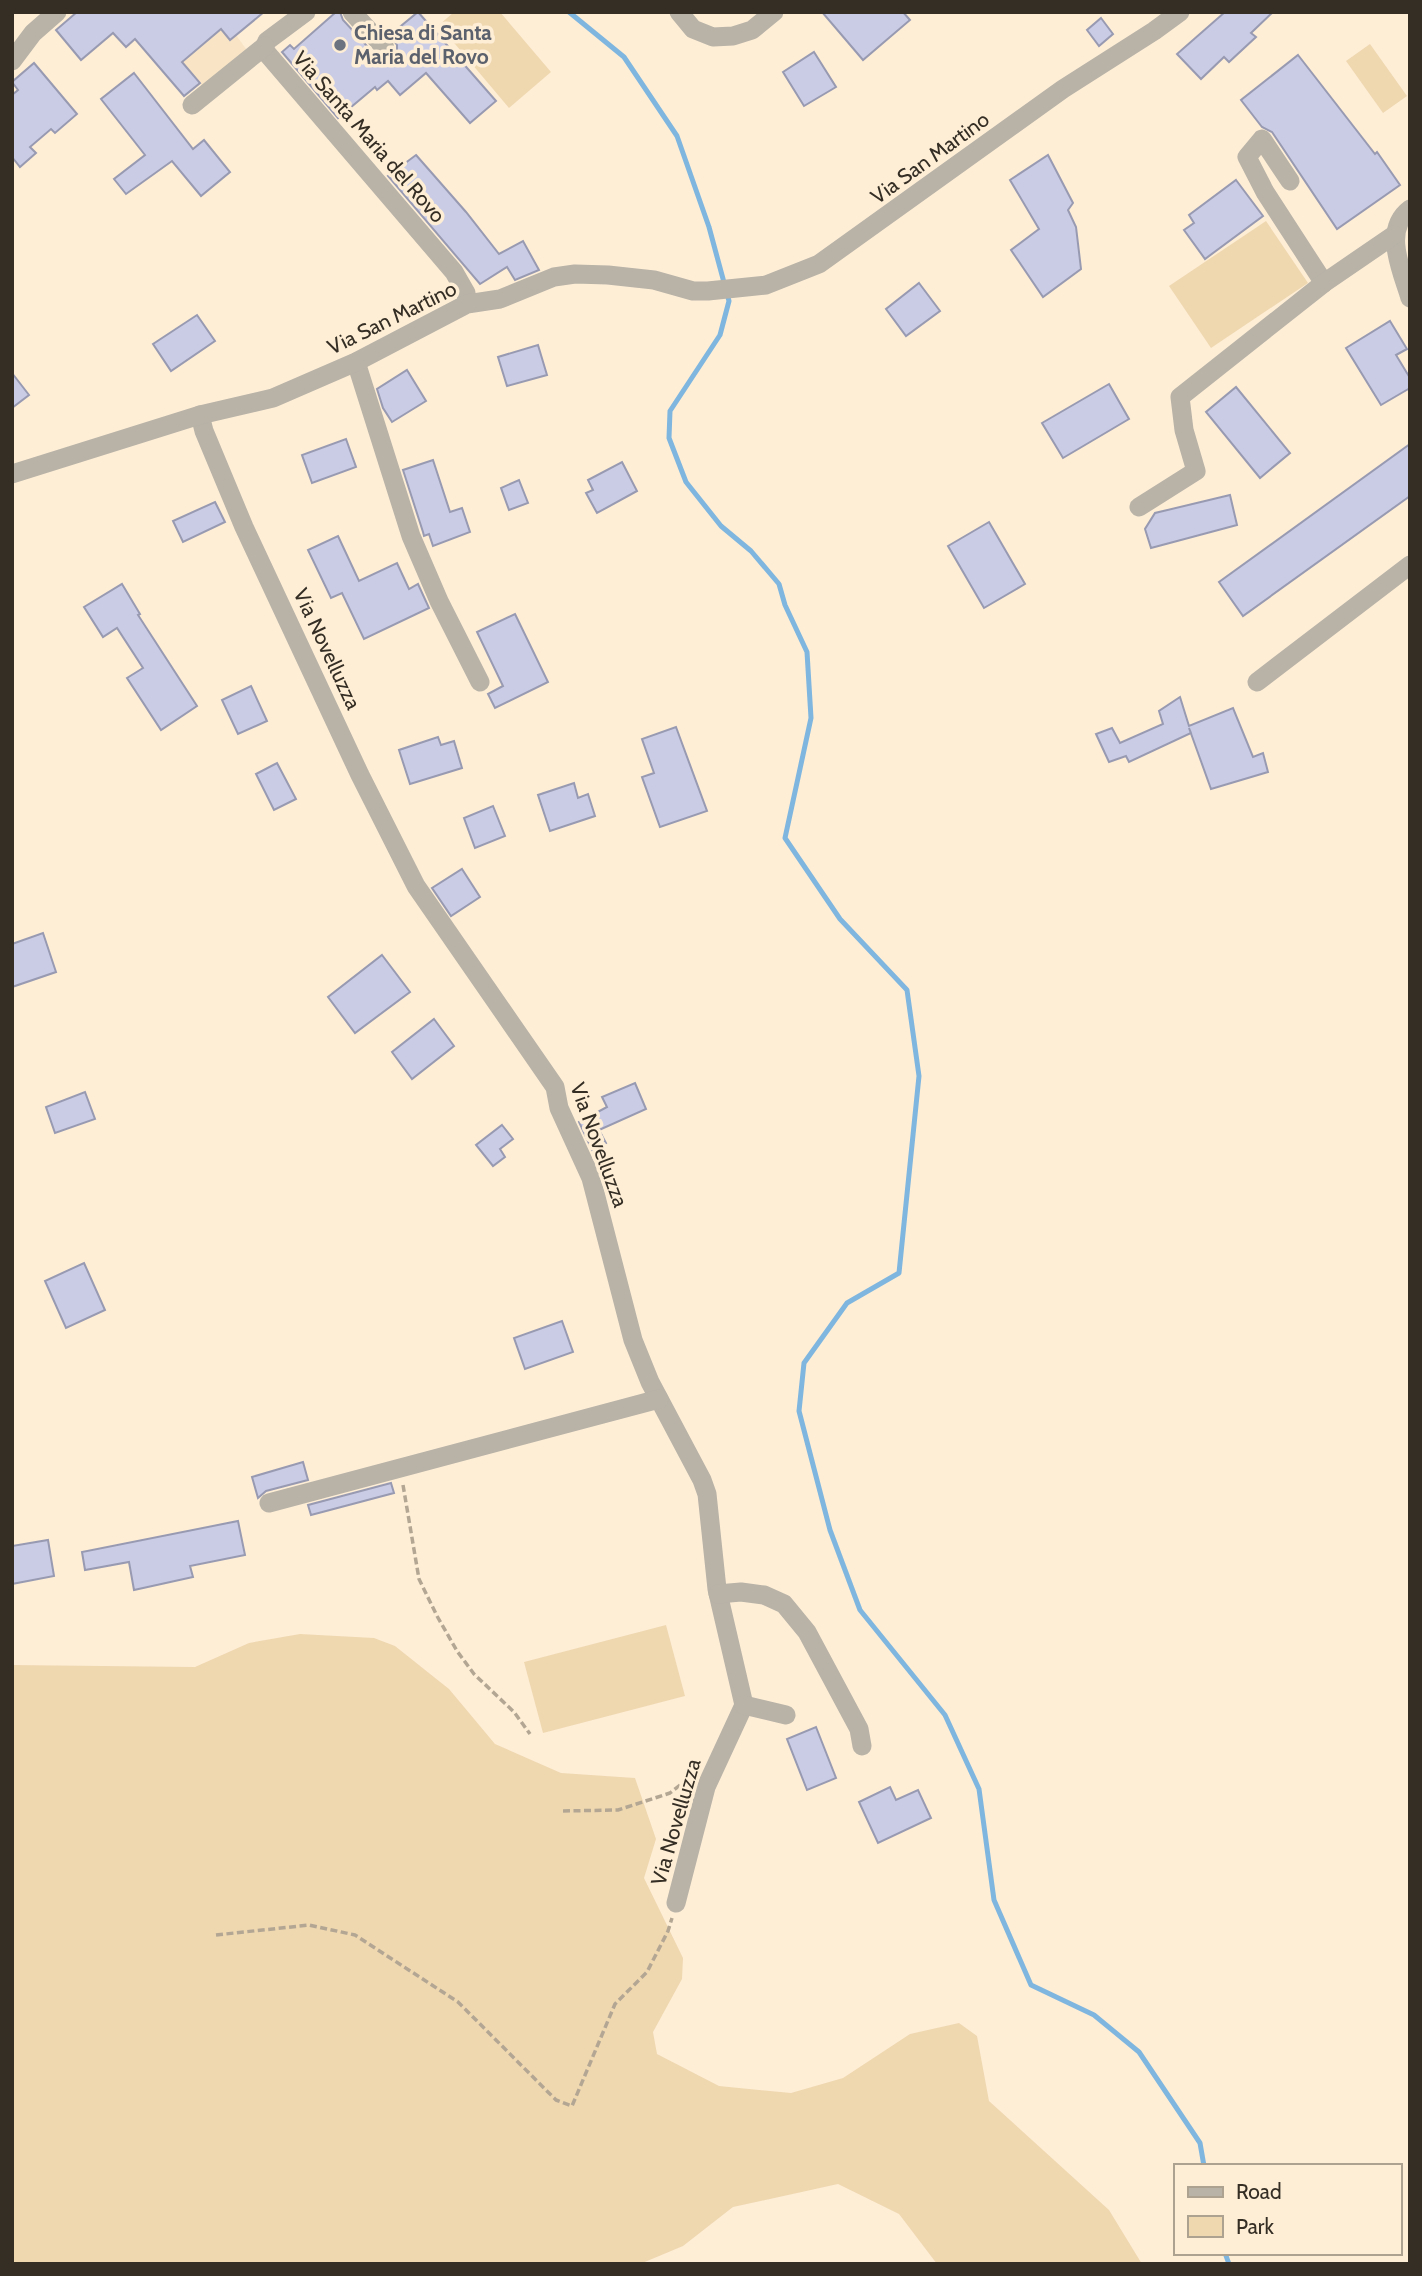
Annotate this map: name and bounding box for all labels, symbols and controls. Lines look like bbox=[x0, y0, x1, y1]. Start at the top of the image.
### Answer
place label: Chiesa di Santa Maria del Rovo bbox=[354, 20, 492, 69]
marker: Chiesa di Santa Maria del Rovo bbox=[332, 37, 348, 53]
street label: Via Santa Maria del Rovo bbox=[288, 46, 451, 228]
street label: Via San Martino bbox=[866, 106, 994, 209]
street label: Via San Martino bbox=[323, 276, 460, 360]
street label: Via Novelluzza bbox=[289, 584, 366, 713]
street label: Via Novelluzza bbox=[565, 1079, 634, 1210]
street label: Via Novelluzza bbox=[646, 1756, 706, 1888]
legend bbox=[1174, 2164, 1401, 2255]
text: Road bbox=[1236, 2179, 1282, 2204]
text: Park bbox=[1236, 2214, 1274, 2239]

